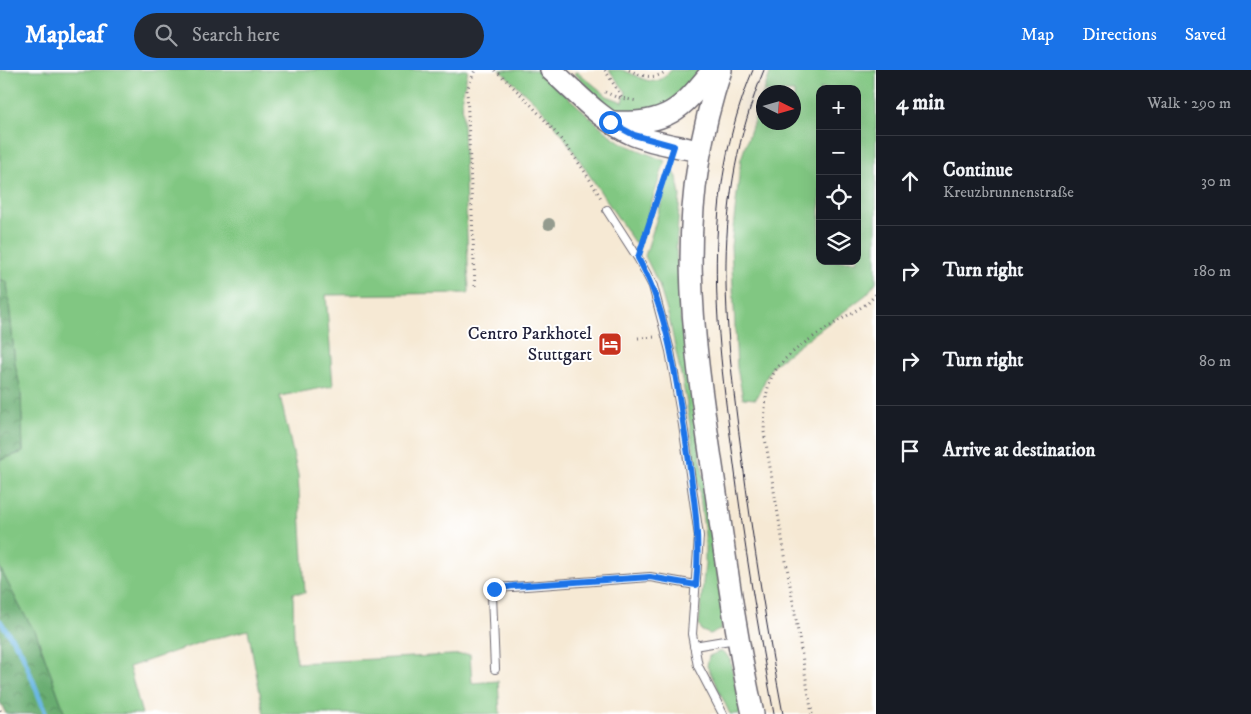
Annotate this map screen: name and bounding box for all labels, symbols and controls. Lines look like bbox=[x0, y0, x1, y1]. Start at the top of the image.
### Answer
search box bbox=[134, 13, 484, 58]
text: Mapleaf bbox=[25, 20, 104, 50]
icon: search bbox=[152, 21, 180, 49]
text: Search here bbox=[192, 24, 280, 47]
text: Map bbox=[1021, 24, 1054, 46]
text: Directions bbox=[1082, 24, 1157, 46]
text: Saved bbox=[1185, 24, 1226, 46]
north arrow bbox=[756, 85, 801, 130]
map controls bbox=[816, 85, 861, 265]
button: + bbox=[816, 85, 861, 130]
text: 4 min bbox=[896, 90, 945, 116]
text: Walk · 290 m bbox=[1147, 93, 1231, 113]
route start bbox=[599, 111, 622, 134]
button: − bbox=[816, 130, 861, 175]
text: Continue bbox=[943, 159, 1013, 182]
icon: ahead bbox=[896, 167, 924, 195]
text: 30 m bbox=[1201, 171, 1231, 191]
button: locate bbox=[816, 175, 861, 220]
text: Kreuzbrunnenstraße bbox=[943, 182, 1074, 202]
button: layers bbox=[816, 220, 861, 265]
icon: right bbox=[896, 257, 924, 285]
text: Turn right bbox=[943, 259, 1023, 282]
text: 180 m bbox=[1193, 261, 1231, 281]
place label: Centro Parkhotel Stuttgart bbox=[468, 323, 593, 366]
hotel icon: Centro Parkhotel Stuttgart bbox=[597, 331, 623, 357]
icon: right bbox=[896, 347, 924, 375]
text: Turn right bbox=[943, 349, 1023, 372]
text: 80 m bbox=[1199, 351, 1231, 371]
icon: arrive bbox=[896, 437, 924, 465]
text: Arrive at destination bbox=[943, 439, 1095, 462]
route end bbox=[483, 578, 506, 601]

